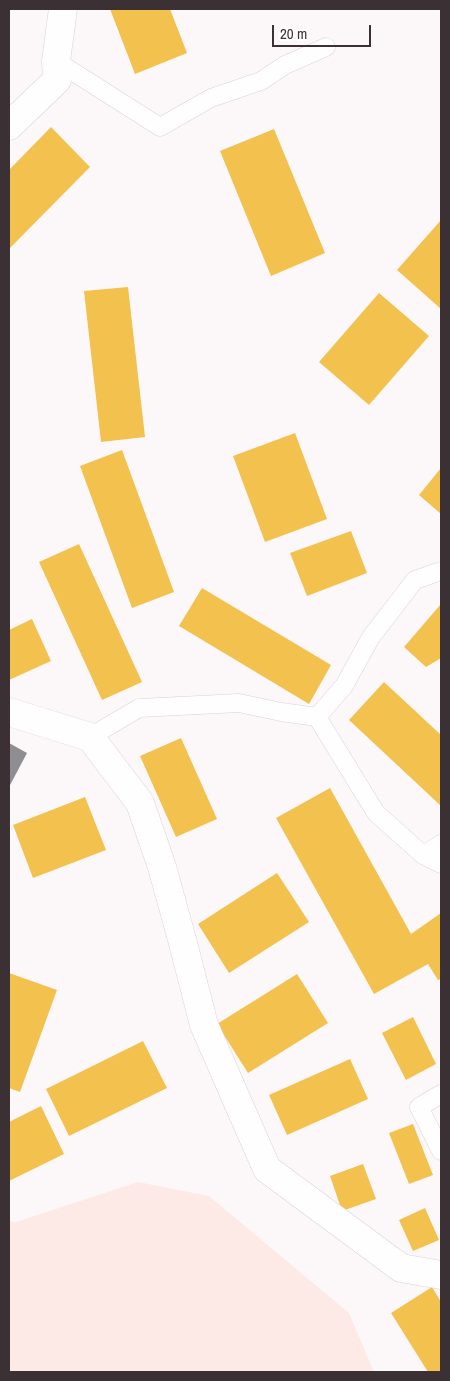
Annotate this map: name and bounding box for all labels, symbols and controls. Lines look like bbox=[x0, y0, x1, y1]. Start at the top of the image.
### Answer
scale bar bbox=[275, 15, 374, 47]
text: 20 m bbox=[280, 23, 307, 44]

